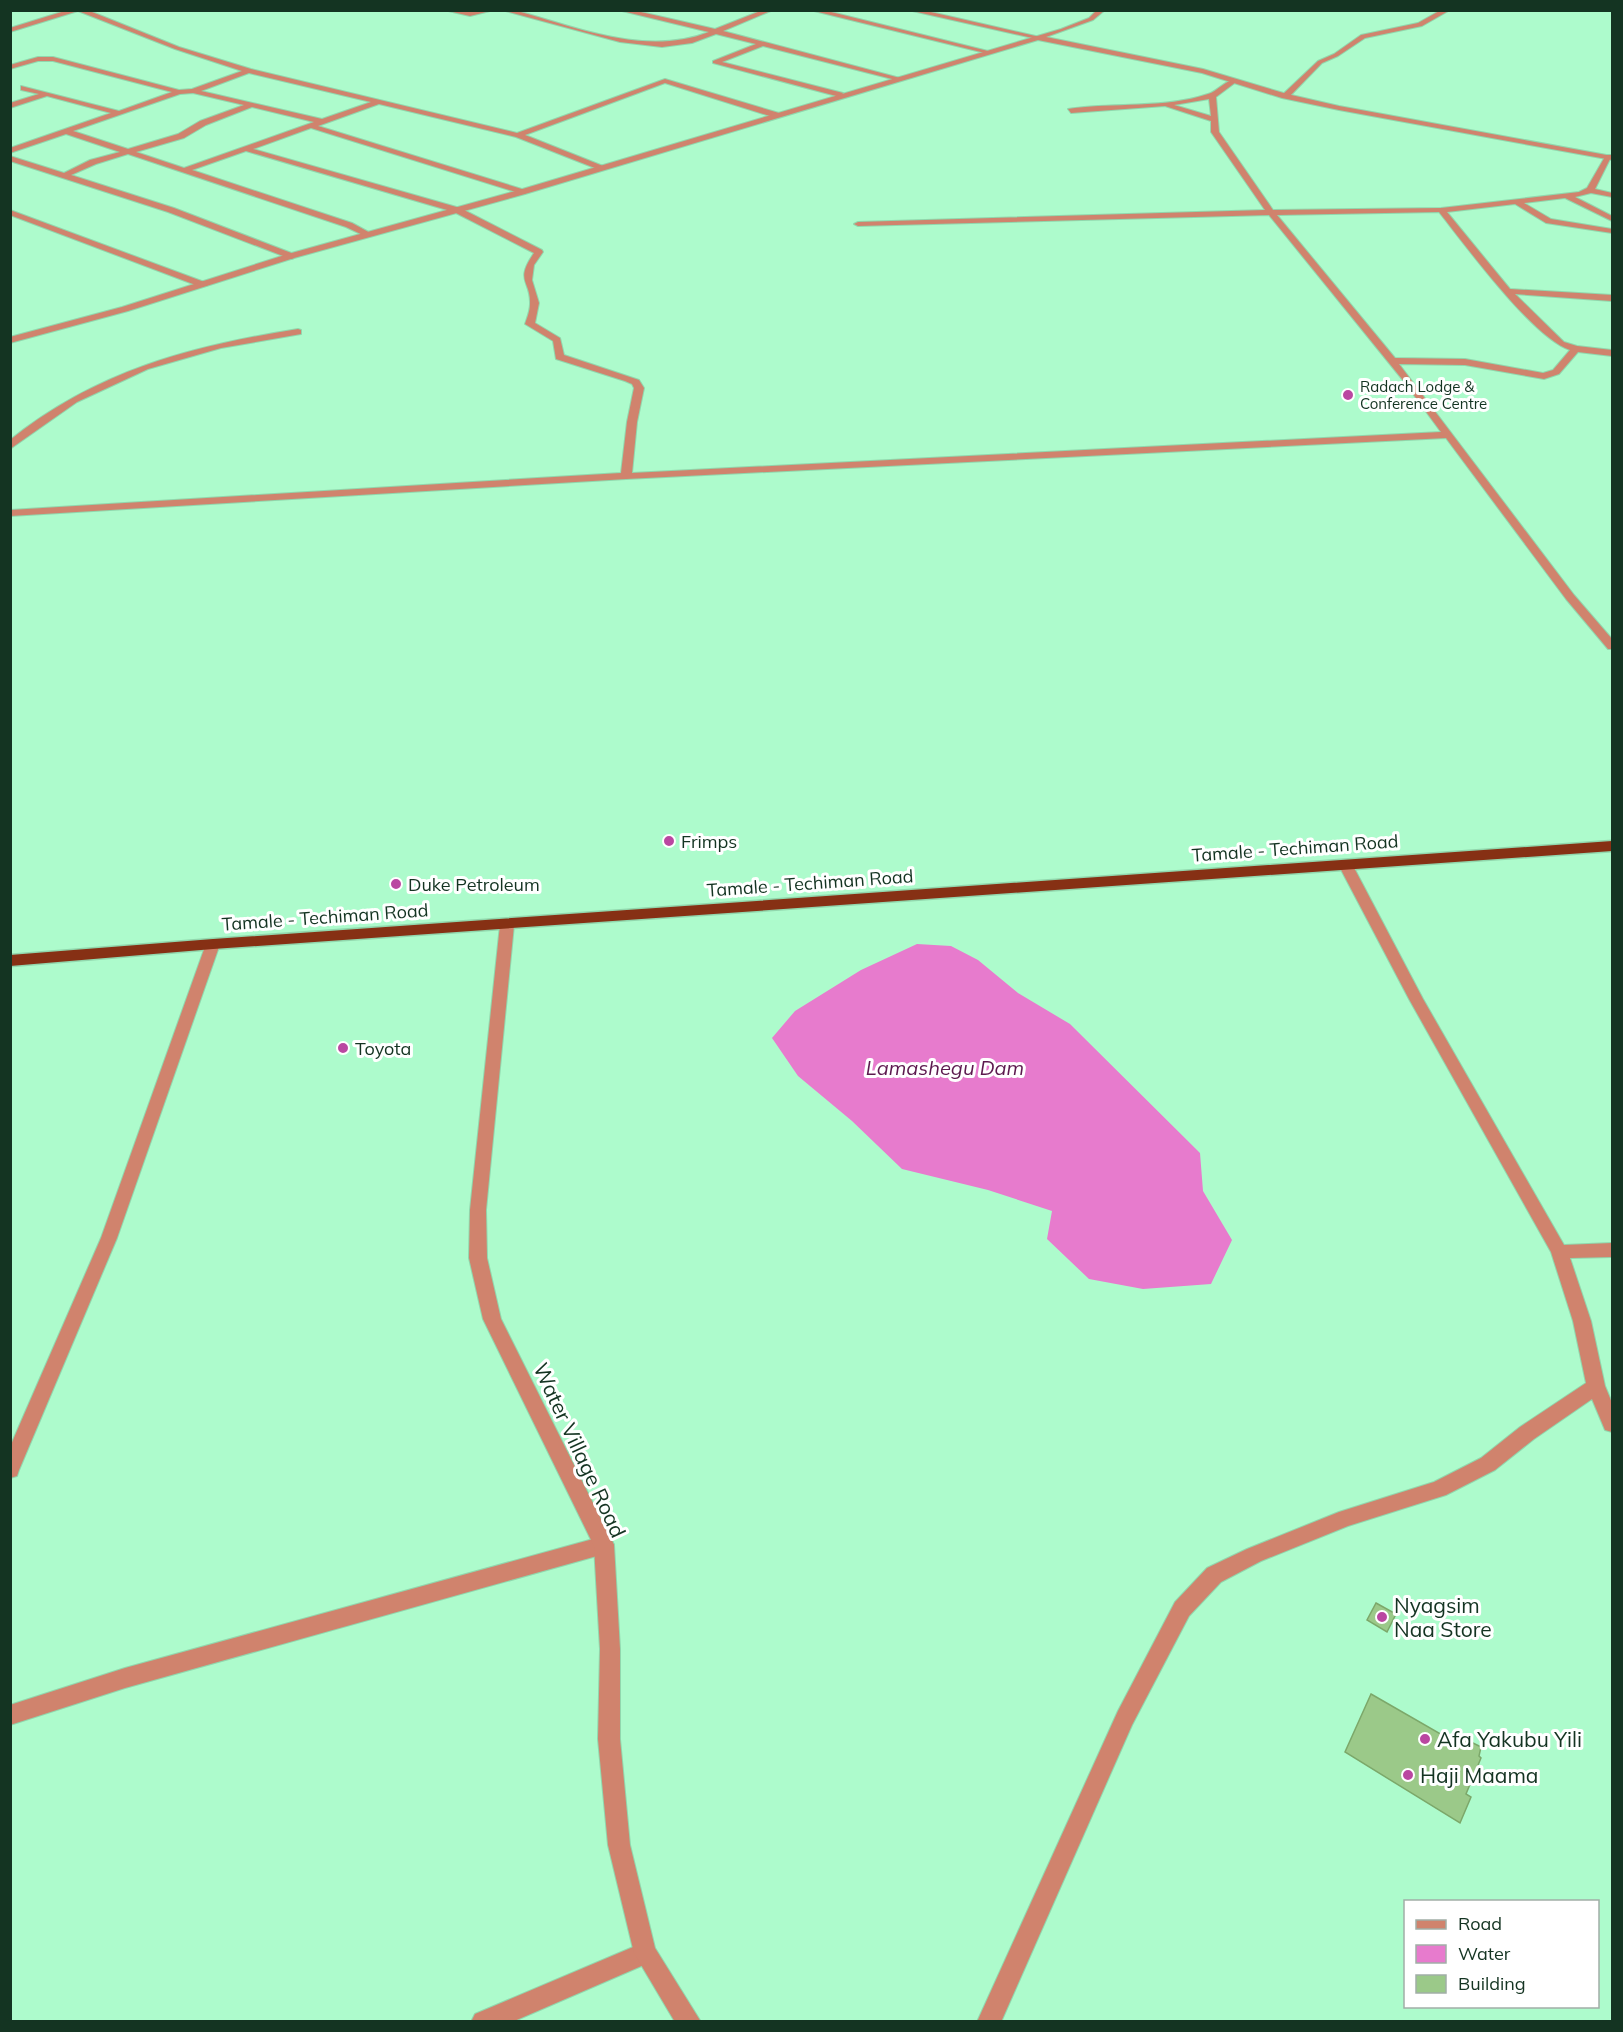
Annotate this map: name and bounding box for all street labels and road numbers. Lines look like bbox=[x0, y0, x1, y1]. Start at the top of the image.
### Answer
street label: Tamale - Techiman Road bbox=[1191, 829, 1399, 867]
street label: Tamale - Techiman Road bbox=[706, 864, 914, 902]
street label: Tamale - Techiman Road bbox=[221, 898, 429, 936]
street label: Water Village Road bbox=[528, 1358, 632, 1542]

